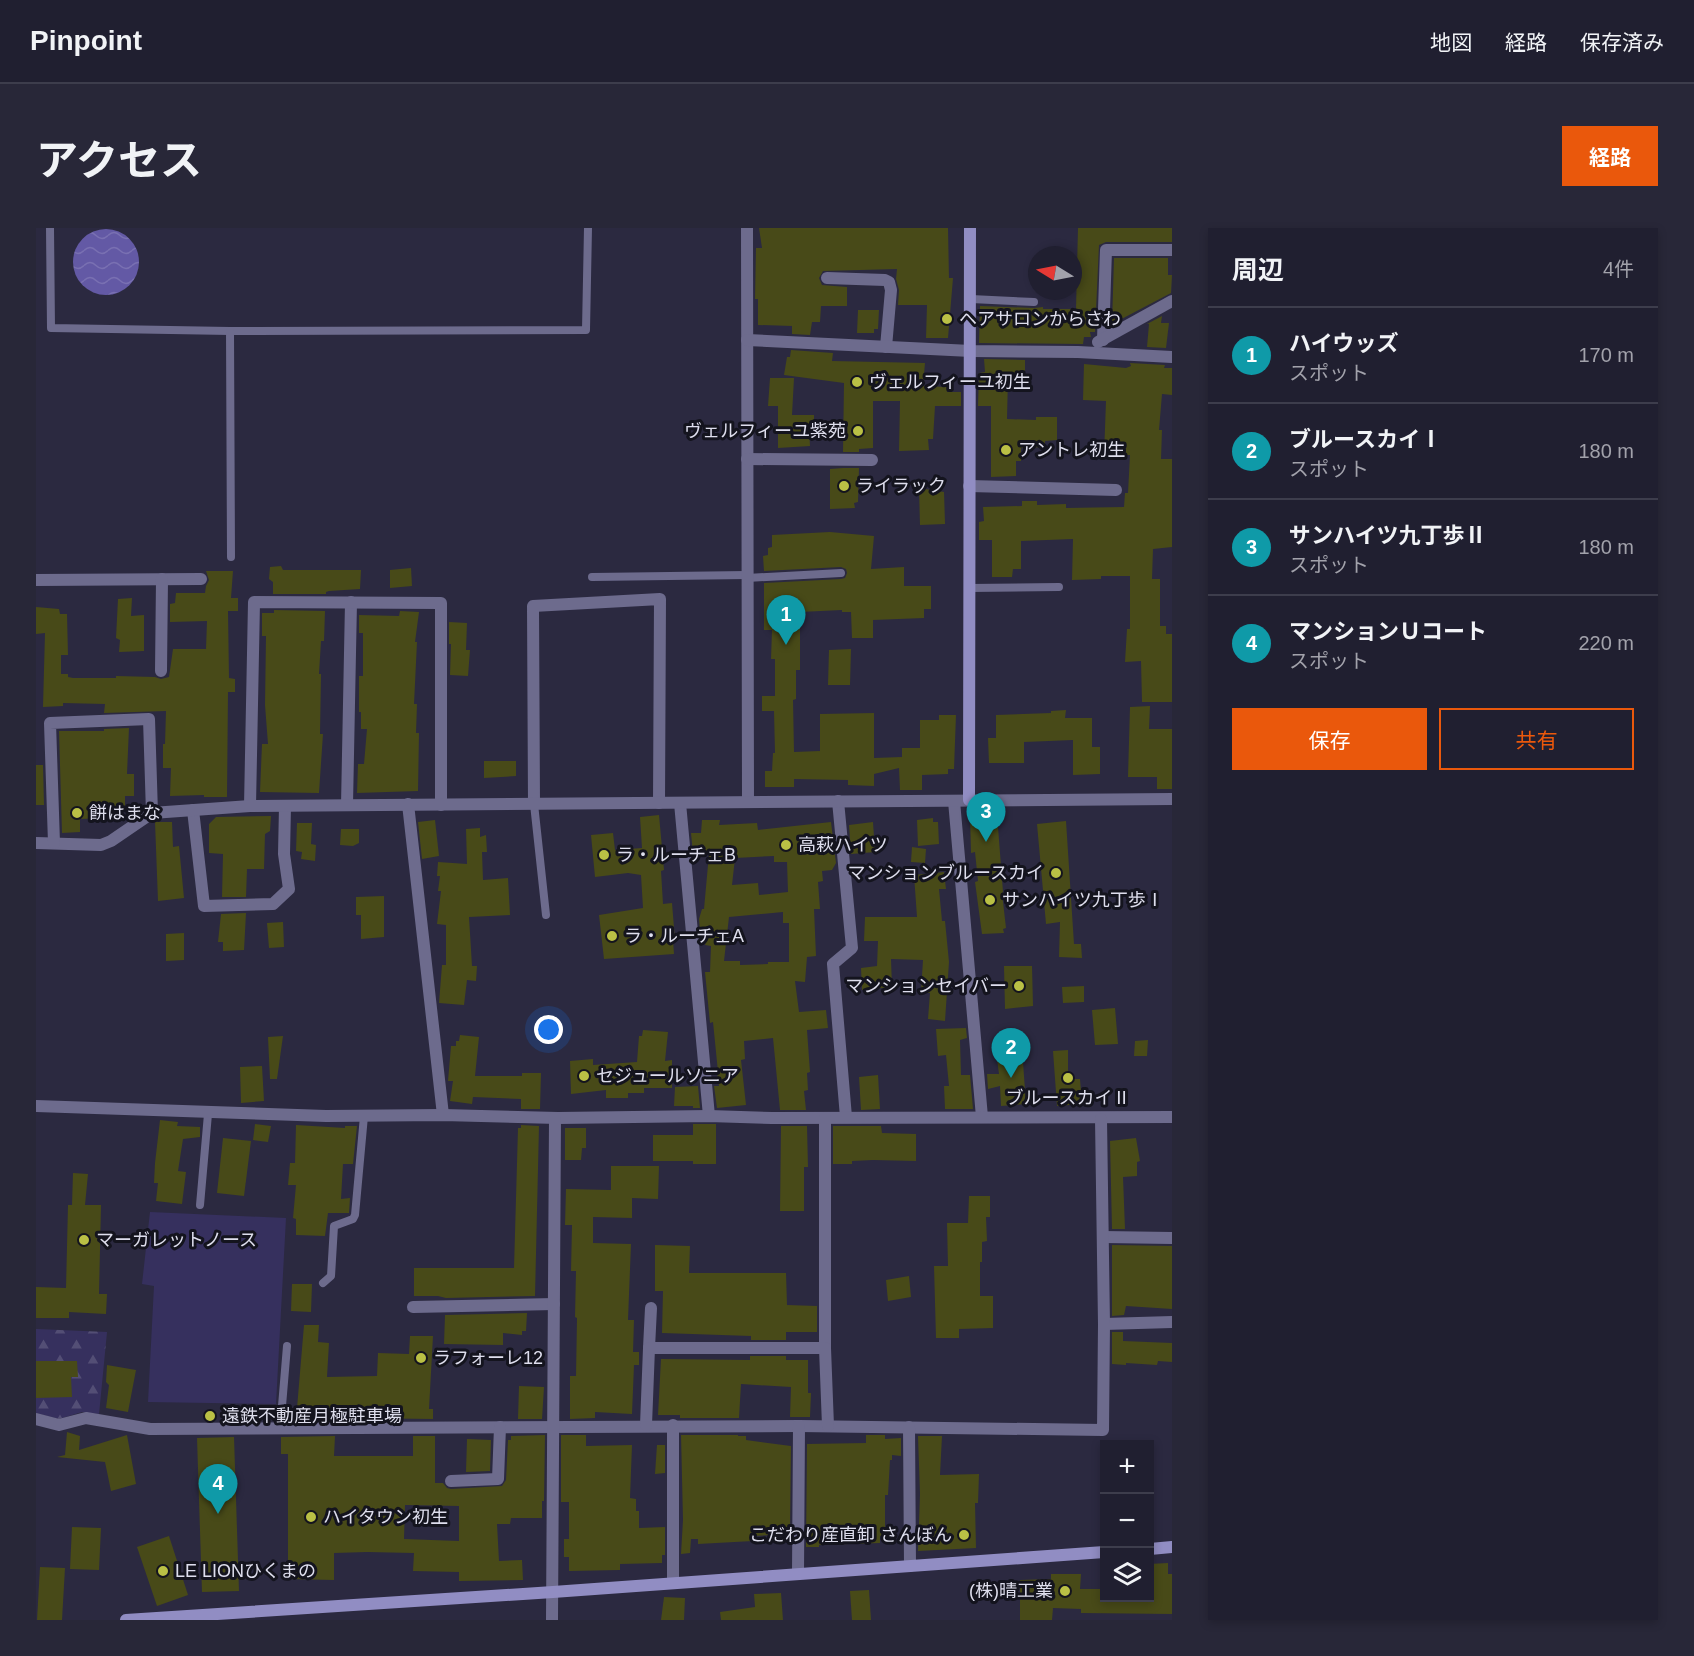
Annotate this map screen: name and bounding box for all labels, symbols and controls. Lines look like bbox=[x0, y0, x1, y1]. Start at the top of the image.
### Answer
text: Pinpoint bbox=[30, 25, 142, 56]
text: 地図 bbox=[1430, 31, 1472, 54]
text: 経路 bbox=[1505, 31, 1547, 54]
text: 保存済み bbox=[1580, 31, 1664, 54]
button: 経路 bbox=[1562, 126, 1658, 186]
text: アクセス bbox=[36, 137, 202, 184]
north arrow bbox=[1028, 246, 1082, 300]
text: 周辺 bbox=[1232, 255, 1284, 285]
text: 4件 bbox=[1603, 258, 1634, 280]
place label: ヘアサロンからさわ bbox=[959, 309, 1121, 329]
marker: ヘアサロンからさわ bbox=[940, 312, 954, 326]
text: ハイウッズ bbox=[1289, 331, 1399, 356]
text: 1 bbox=[1246, 344, 1257, 366]
text: 170 m bbox=[1578, 344, 1634, 366]
text: スポット bbox=[1289, 362, 1369, 384]
place label: ヴェルフィーユ初生 bbox=[869, 372, 1031, 392]
marker: ヴェルフィーユ初生 bbox=[850, 375, 864, 389]
place label: ヴェルフィーユ紫苑 bbox=[684, 421, 846, 441]
marker: ヴェルフィーユ紫苑 bbox=[851, 424, 865, 438]
text: ブルースカイⅠ bbox=[1289, 427, 1442, 452]
place label: アントレ初生 bbox=[1018, 440, 1125, 460]
text: 2 bbox=[1246, 440, 1257, 462]
text: 180 m bbox=[1578, 440, 1634, 462]
marker: アントレ初生 bbox=[999, 443, 1013, 457]
text: スポット bbox=[1289, 458, 1369, 480]
place label: ライラック bbox=[856, 476, 946, 496]
marker: ライラック bbox=[837, 479, 851, 493]
text: サンハイツ九丁歩Ⅱ bbox=[1289, 523, 1487, 548]
text: 3 bbox=[1246, 536, 1257, 558]
text: 180 m bbox=[1578, 536, 1634, 558]
text: スポット bbox=[1289, 554, 1369, 576]
pin: 1 bbox=[766, 596, 806, 645]
text: マンションＵコート bbox=[1289, 619, 1487, 644]
text: 4 bbox=[1246, 632, 1257, 654]
text: 220 m bbox=[1578, 632, 1634, 654]
text: スポット bbox=[1289, 650, 1369, 672]
button: 保存 bbox=[1232, 708, 1427, 770]
button: 共有 bbox=[1439, 708, 1634, 770]
pin: 3 bbox=[966, 792, 1006, 842]
place label: 餅はまな bbox=[89, 803, 161, 823]
marker: 餅はまな bbox=[70, 806, 84, 820]
place label: 高萩ハイツ bbox=[798, 835, 888, 855]
marker: 高萩ハイツ bbox=[779, 838, 793, 852]
place label: ラ・ルーチェB bbox=[616, 845, 736, 865]
marker: ラ・ルーチェB bbox=[597, 848, 611, 862]
place label: マンションブルースカイ bbox=[847, 863, 1044, 883]
marker: マンションブルースカイ bbox=[1049, 866, 1063, 880]
place label: サンハイツ九丁歩Ⅰ bbox=[1002, 890, 1164, 910]
marker: サンハイツ九丁歩Ⅰ bbox=[983, 893, 997, 907]
place label: ラ・ルーチェA bbox=[624, 926, 744, 946]
marker: ラ・ルーチェA bbox=[605, 929, 619, 943]
place label: マンションセイバー bbox=[845, 976, 1007, 996]
marker: マンションセイバー bbox=[1012, 979, 1026, 993]
your location bbox=[534, 1015, 563, 1044]
pin: 2 bbox=[992, 1028, 1030, 1078]
place label: セジュールソニア bbox=[596, 1066, 739, 1086]
marker: セジュールソニア bbox=[577, 1069, 591, 1083]
marker: ブルースカイⅡ bbox=[1061, 1071, 1075, 1085]
place label: ブルースカイⅡ bbox=[1005, 1088, 1131, 1108]
place label: マーガレットノース bbox=[96, 1230, 257, 1250]
marker: マーガレットノース bbox=[77, 1233, 91, 1247]
place label: ラフォーレ12 bbox=[433, 1348, 543, 1368]
marker: ラフォーレ12 bbox=[414, 1351, 428, 1365]
place label: 遠鉄不動産月極駐車場 bbox=[222, 1406, 402, 1426]
marker: 遠鉄不動産月極駐車場 bbox=[203, 1409, 217, 1423]
map controls bbox=[1100, 1440, 1154, 1602]
button: + bbox=[1100, 1440, 1154, 1494]
pin: 4 bbox=[198, 1464, 237, 1514]
button: − bbox=[1100, 1494, 1154, 1548]
place label: ハイタウン初生 bbox=[323, 1507, 448, 1527]
marker: ハイタウン初生 bbox=[304, 1510, 318, 1524]
place label: こだわり産直卸 さんぼん bbox=[749, 1525, 952, 1545]
marker: こだわり産直卸 さんぼん bbox=[957, 1528, 971, 1542]
button: layers bbox=[1100, 1548, 1154, 1602]
place label: LE LIONひくまの bbox=[175, 1561, 316, 1581]
marker: LE LIONひくまの bbox=[156, 1564, 170, 1578]
place label: (株)晴工業 bbox=[969, 1581, 1053, 1601]
marker: (株)晴工業 bbox=[1058, 1584, 1072, 1598]

